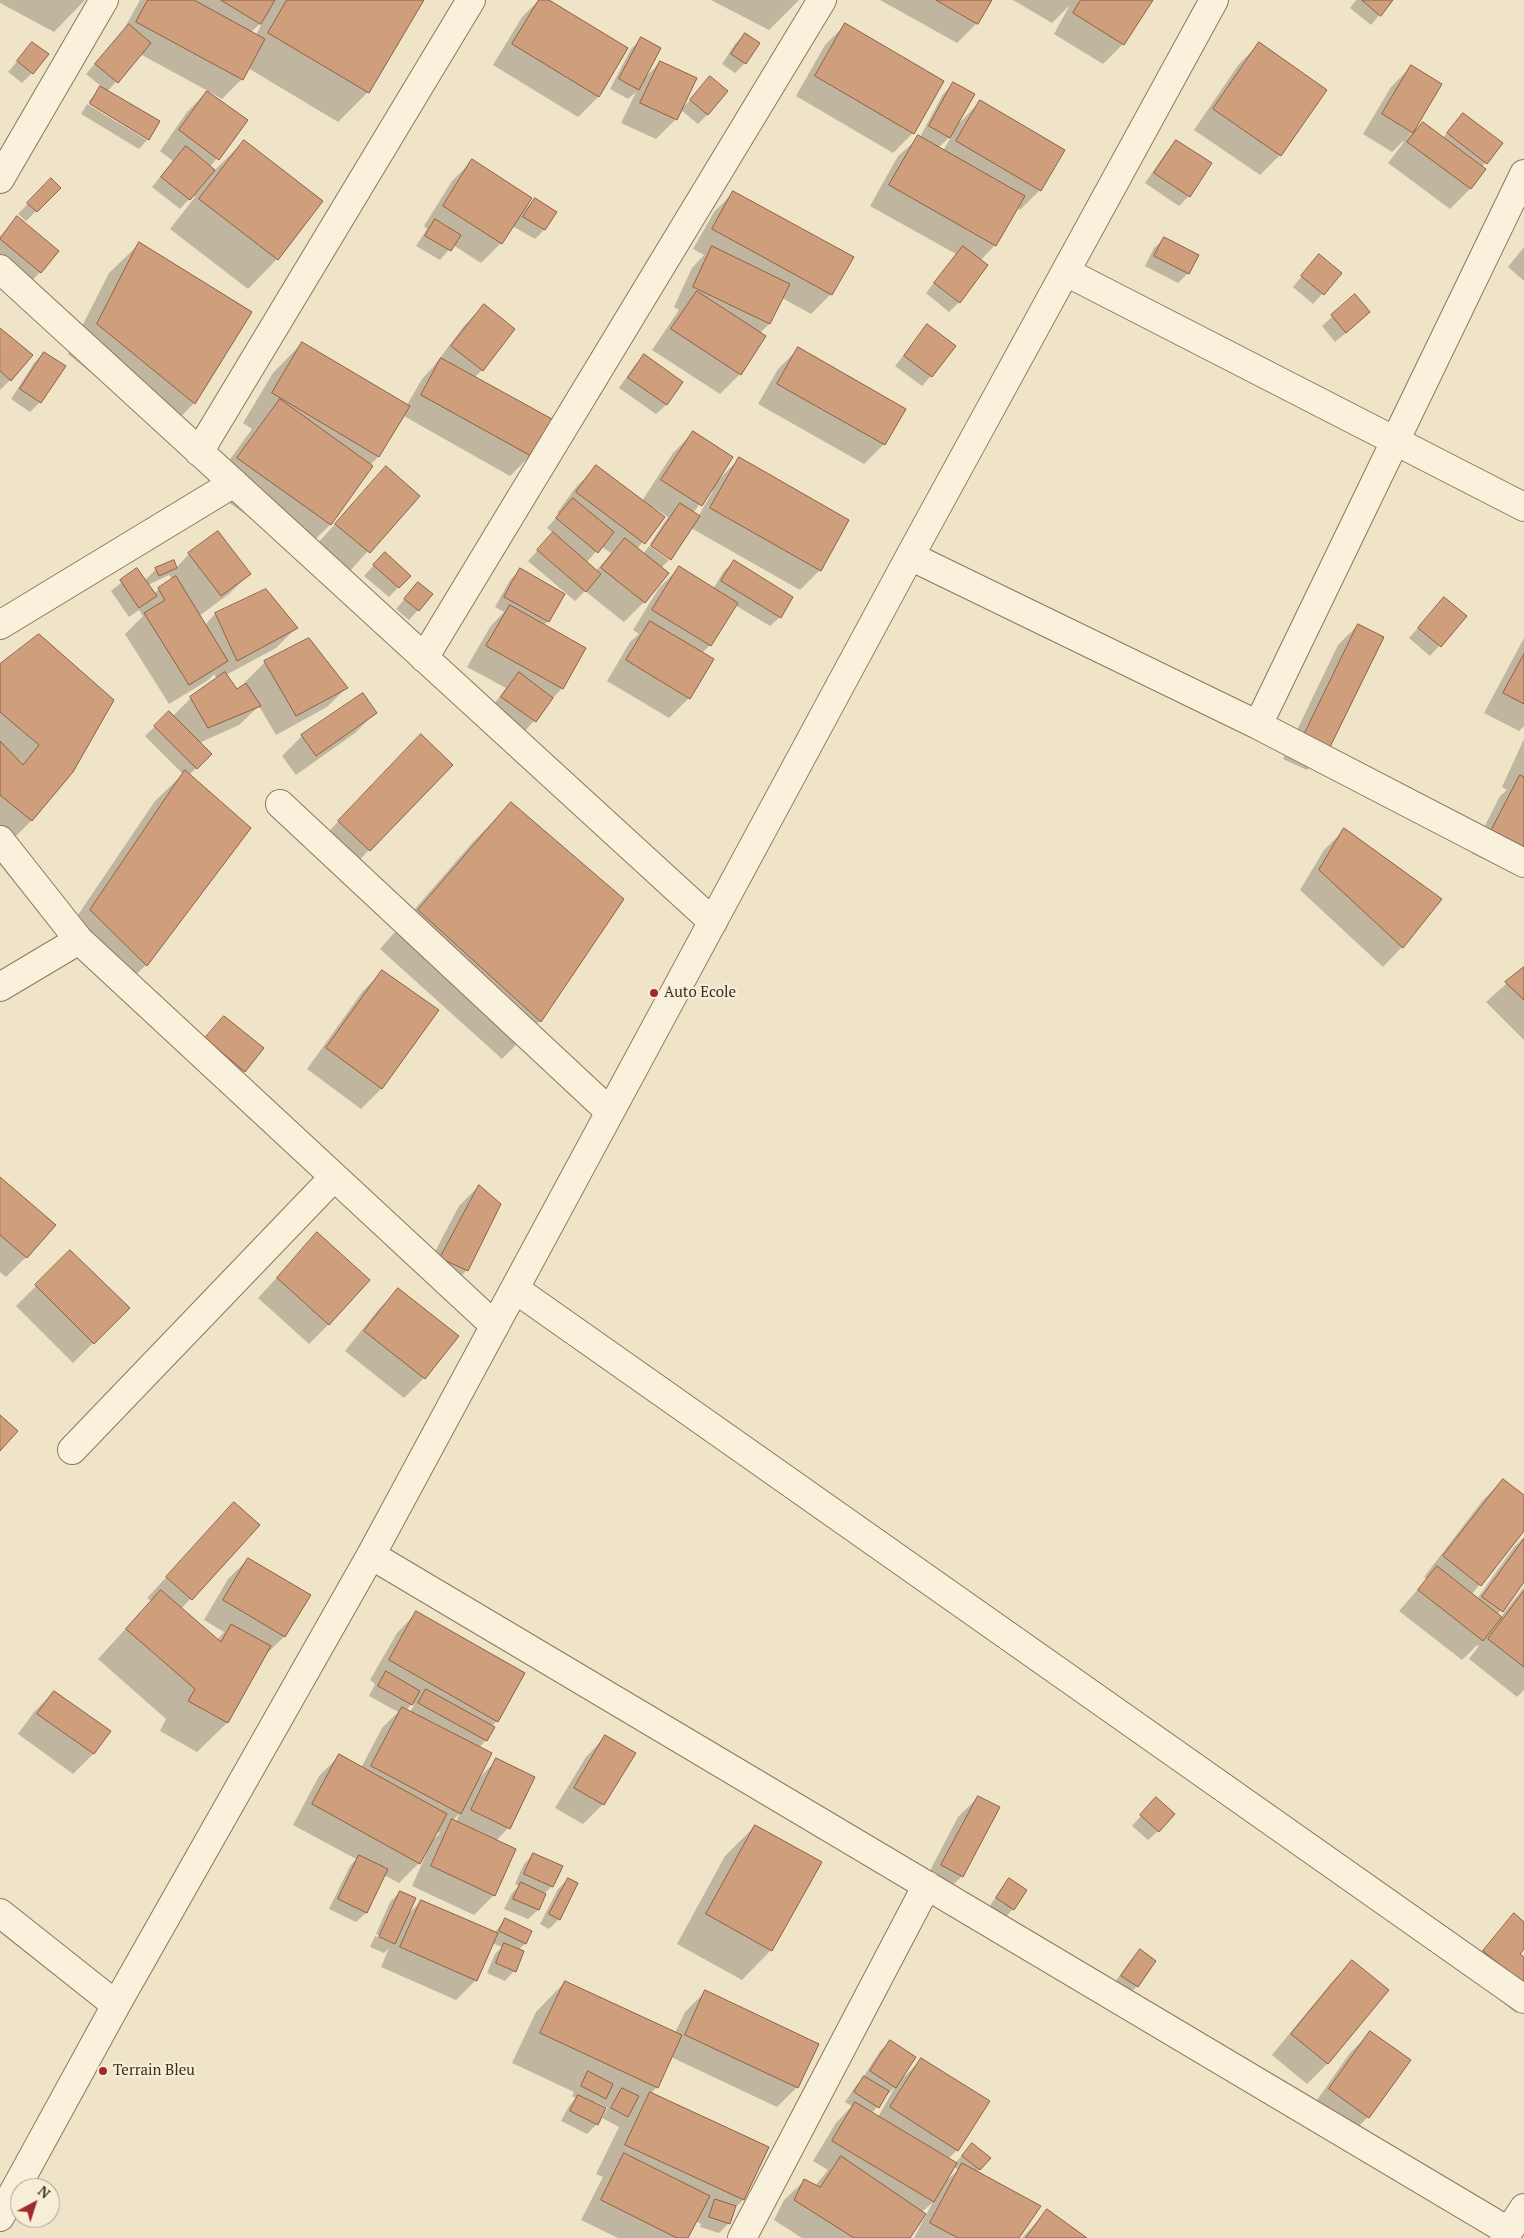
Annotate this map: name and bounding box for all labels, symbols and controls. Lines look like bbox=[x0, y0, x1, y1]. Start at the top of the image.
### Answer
place label: Auto Ecole bbox=[664, 984, 736, 1002]
marker: Auto Ecole bbox=[648, 987, 660, 999]
place label: Terrain Bleu bbox=[113, 2062, 195, 2080]
marker: Terrain Bleu bbox=[97, 2065, 109, 2077]
north arrow bbox=[10, 2178, 60, 2228]
text: N bbox=[34, 2181, 54, 2203]

